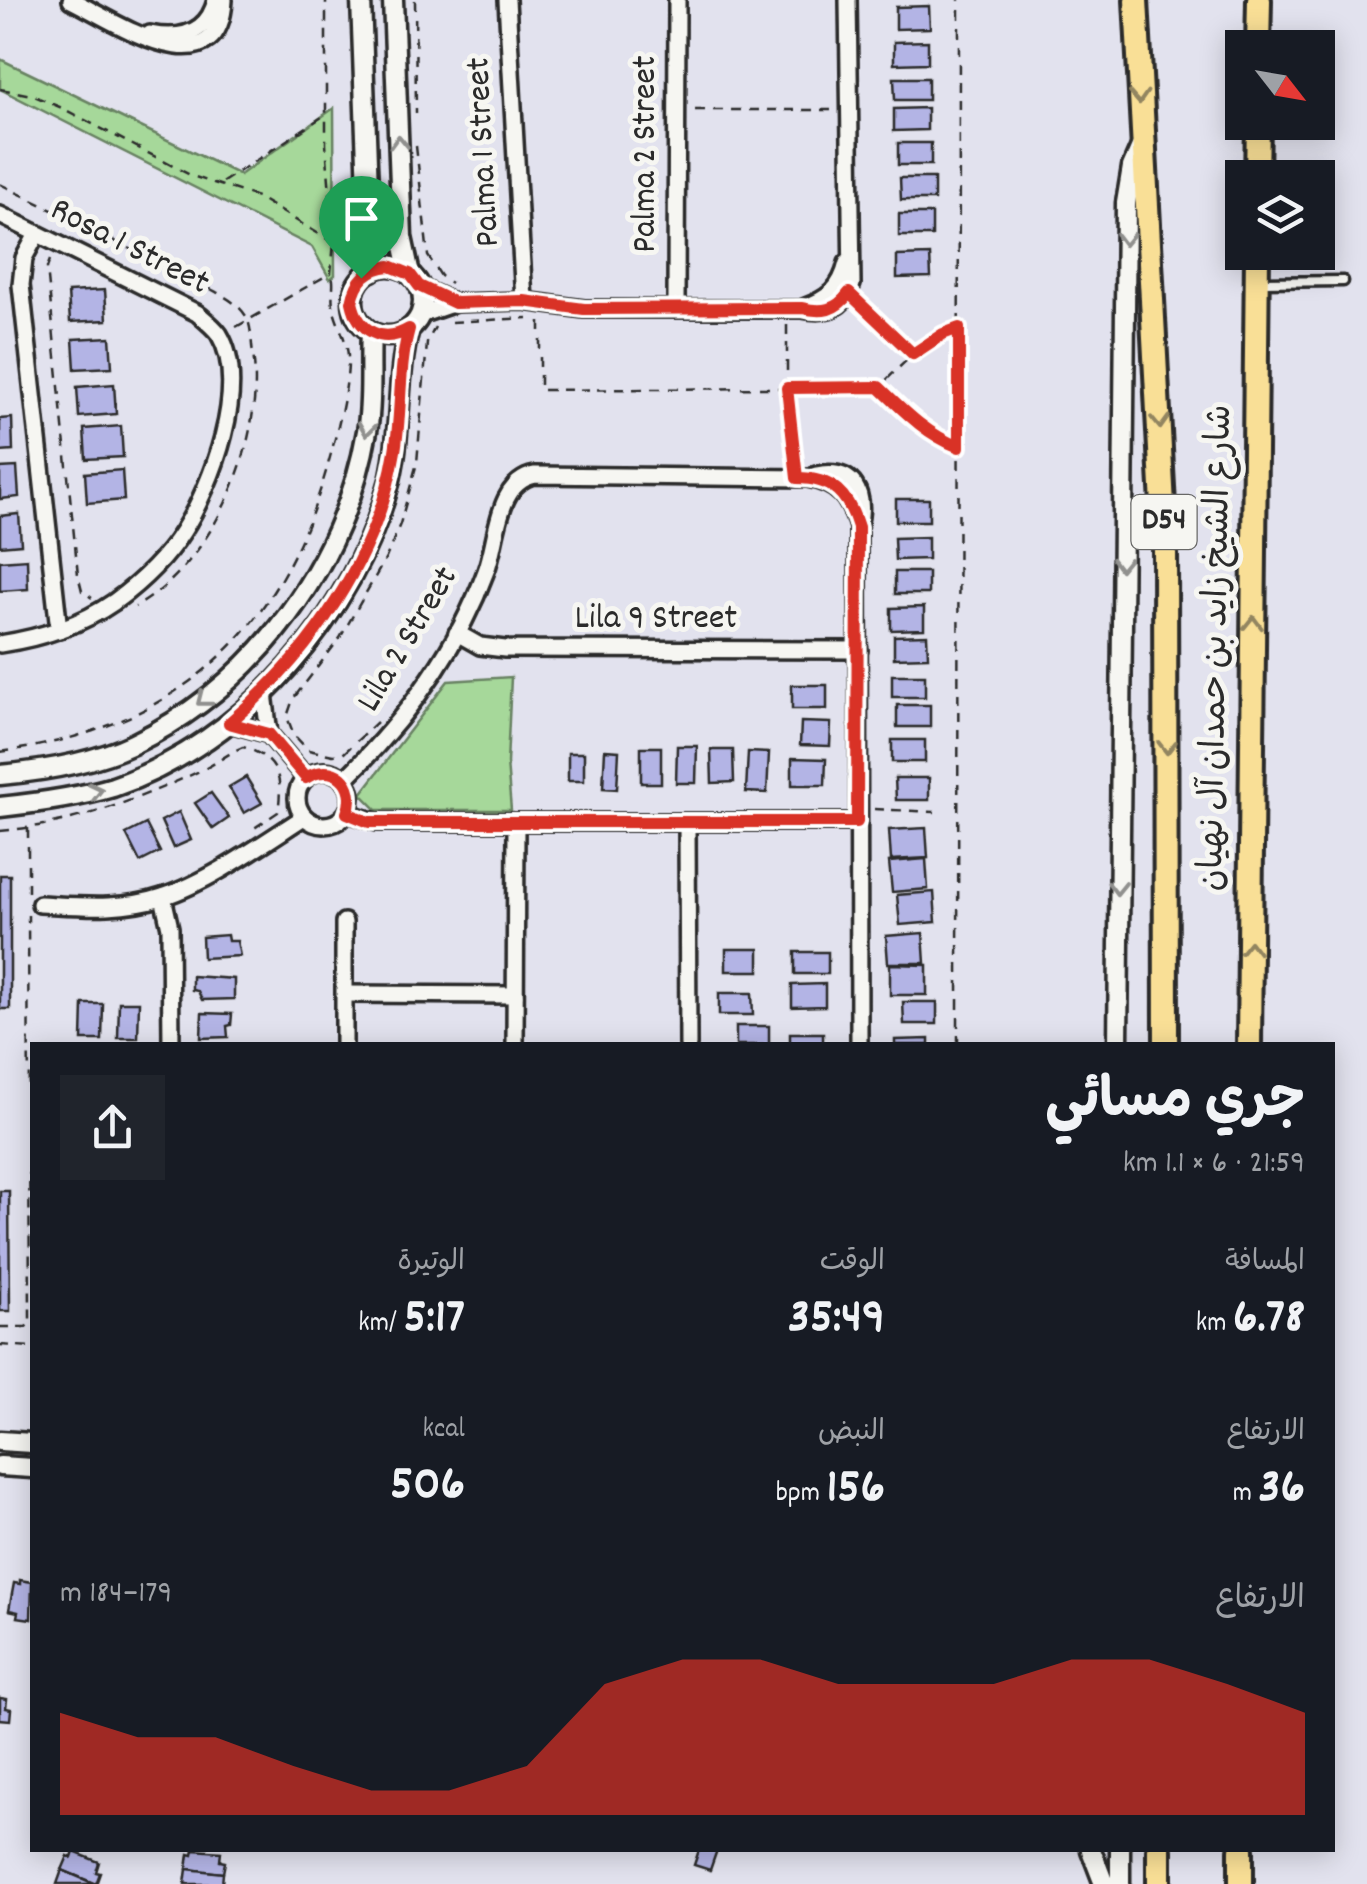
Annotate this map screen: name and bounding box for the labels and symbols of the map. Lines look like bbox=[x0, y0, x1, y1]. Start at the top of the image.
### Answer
north arrow bbox=[1225, 30, 1335, 140]
street label: Palma 2 Street bbox=[622, 55, 672, 253]
street label: Palma 1 Street bbox=[455, 56, 515, 248]
one-way arrow bbox=[1128, 90, 1149, 106]
one-way arrow bbox=[388, 134, 409, 150]
pin bbox=[319, 176, 404, 279]
street label: Rosa 1 Street bbox=[41, 187, 217, 309]
one-way arrow bbox=[1115, 231, 1136, 247]
street label: شارع الشيخ زايد بن حمدان آل نهيان bbox=[1189, 404, 1247, 892]
one-way arrow bbox=[1149, 414, 1170, 430]
one-way arrow bbox=[357, 421, 378, 438]
road number: D54 bbox=[1132, 495, 1196, 549]
one-way arrow bbox=[1110, 556, 1132, 572]
street label: Lila 2 Street bbox=[346, 558, 472, 722]
street label: Lila 9 Street bbox=[575, 595, 737, 645]
one-way arrow bbox=[1243, 614, 1264, 630]
one-way arrow bbox=[196, 689, 214, 706]
one-way arrow bbox=[1156, 740, 1178, 755]
one-way arrow bbox=[87, 782, 104, 803]
one-way arrow bbox=[1106, 881, 1127, 897]
one-way arrow bbox=[1239, 939, 1261, 954]

